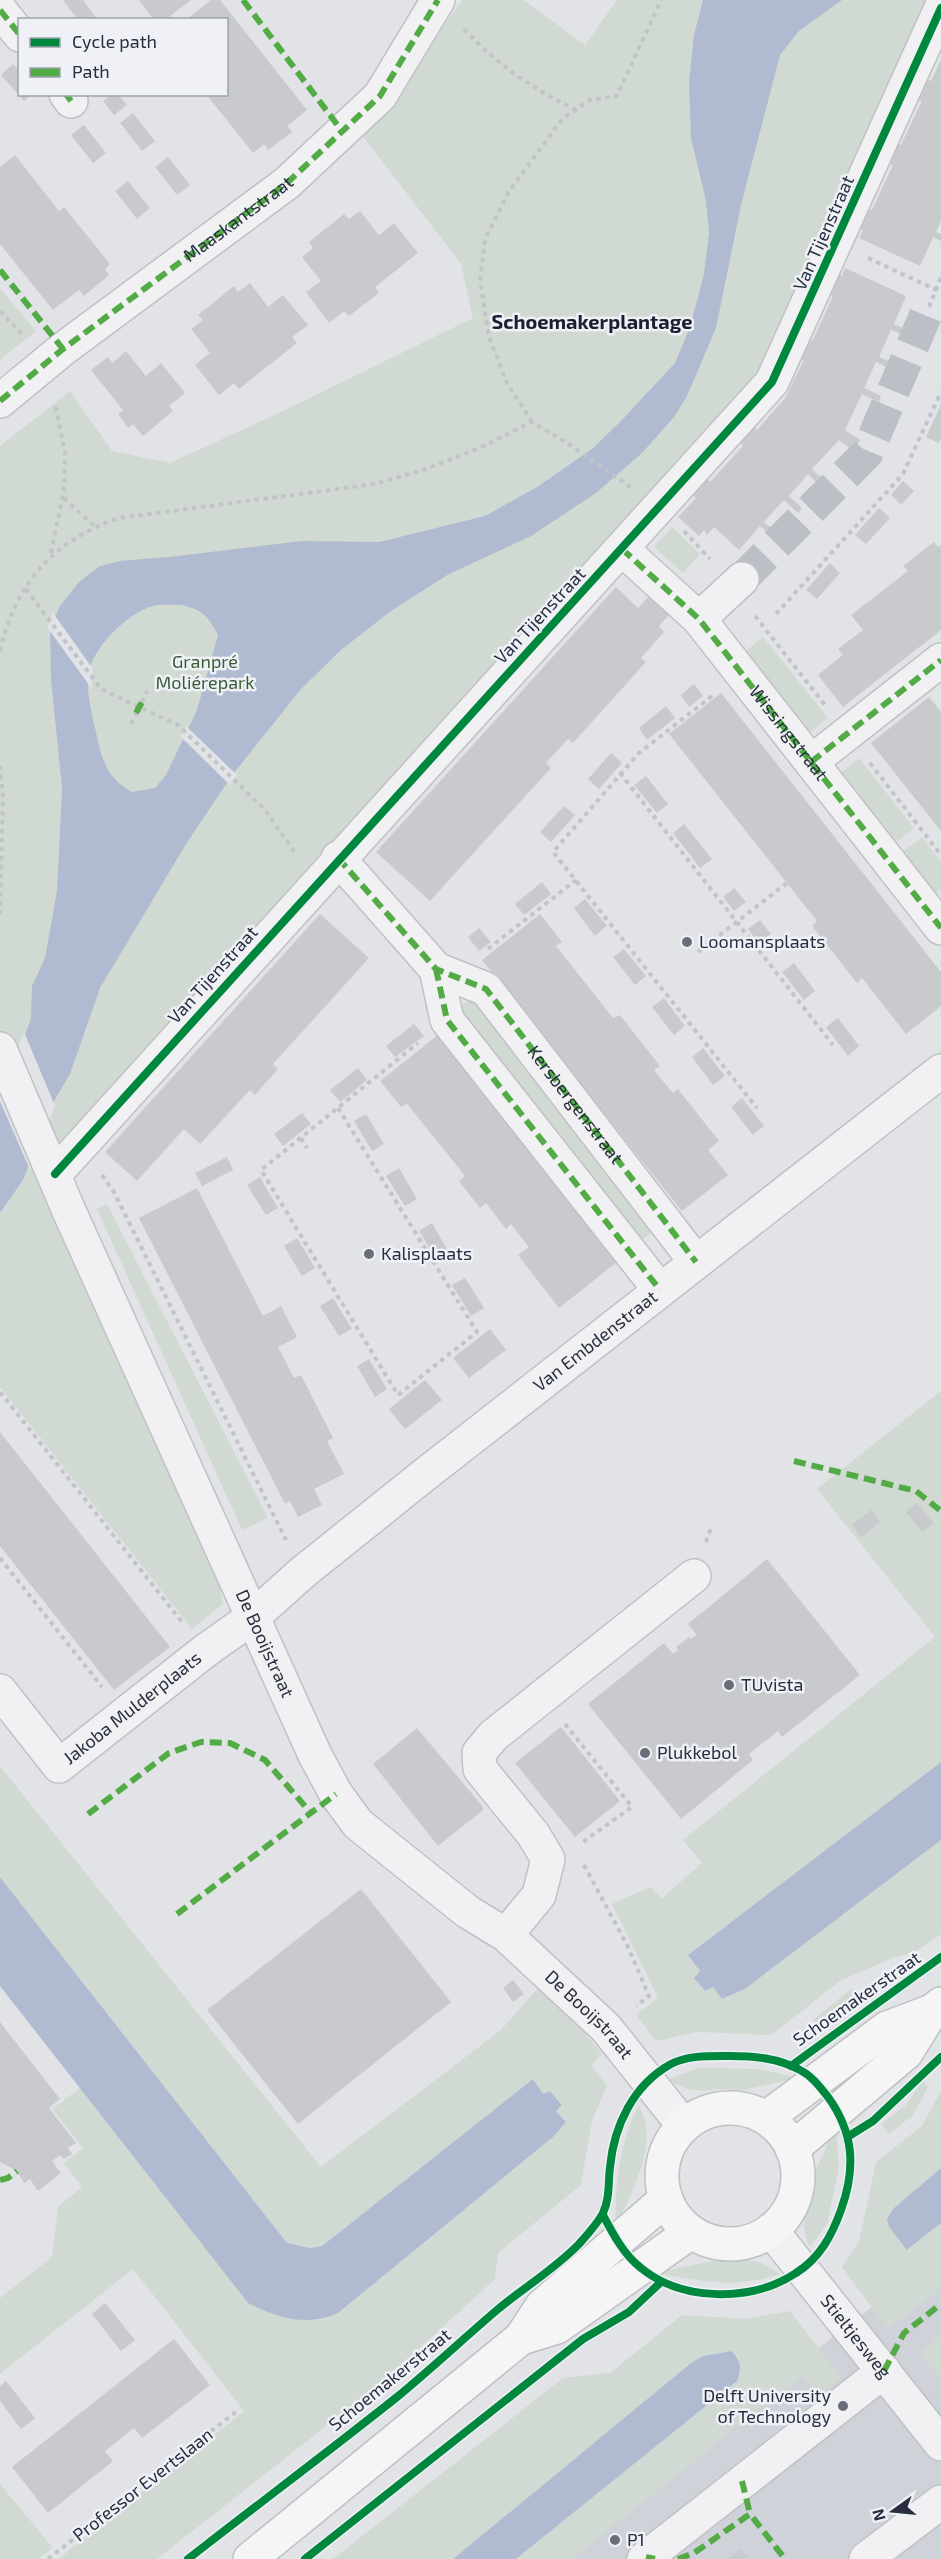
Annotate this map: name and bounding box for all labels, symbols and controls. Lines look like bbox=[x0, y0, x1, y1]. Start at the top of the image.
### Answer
legend bbox=[18, 18, 228, 96]
text: Cycle path bbox=[72, 30, 157, 52]
text: Path bbox=[72, 60, 110, 82]
street label: Maaskantstraat bbox=[179, 171, 298, 266]
street label: Van Tijenstraat bbox=[788, 171, 858, 294]
district label: Schoemakerplantage bbox=[491, 309, 693, 333]
street label: Van Tijenstraat bbox=[489, 562, 590, 668]
park label: Granpré Moliérepark bbox=[156, 650, 254, 693]
street label: Wissingstraat bbox=[745, 681, 833, 785]
street label: Van Tijenstraat bbox=[163, 921, 262, 1028]
place label: Loomansplaats bbox=[699, 930, 825, 952]
marker: Loomansplaats bbox=[680, 935, 694, 949]
street label: Kersbergenstraat bbox=[523, 1041, 628, 1168]
place label: Kalisplaats bbox=[381, 1242, 472, 1264]
marker: Kalisplaats bbox=[362, 1247, 376, 1261]
street label: Van Embdenstraat bbox=[528, 1285, 661, 1396]
street label: De Booijstraat bbox=[232, 1586, 300, 1701]
street label: Jakoba Mulderplaats bbox=[58, 1646, 205, 1768]
place label: TUvista bbox=[741, 1673, 803, 1695]
marker: TUvista bbox=[722, 1678, 736, 1692]
place label: Plukkebol bbox=[657, 1741, 737, 1763]
marker: Plukkebol bbox=[638, 1746, 652, 1760]
street label: Schoemakerstraat bbox=[788, 1946, 924, 2050]
street label: De Booijstraat bbox=[541, 1965, 638, 2063]
street label: Stieltjesweg bbox=[816, 2290, 896, 2382]
street label: Schoemakerstraat bbox=[324, 2323, 455, 2435]
place label: Delft University of Technology bbox=[703, 2384, 831, 2427]
marker: Delft University of Technology bbox=[836, 2399, 850, 2413]
street label: Professor Evertslaan bbox=[68, 2423, 217, 2546]
north arrow bbox=[863, 2481, 923, 2541]
text: N bbox=[867, 2507, 889, 2523]
place label: P1 bbox=[627, 2528, 645, 2550]
marker: P1 bbox=[608, 2533, 622, 2547]

